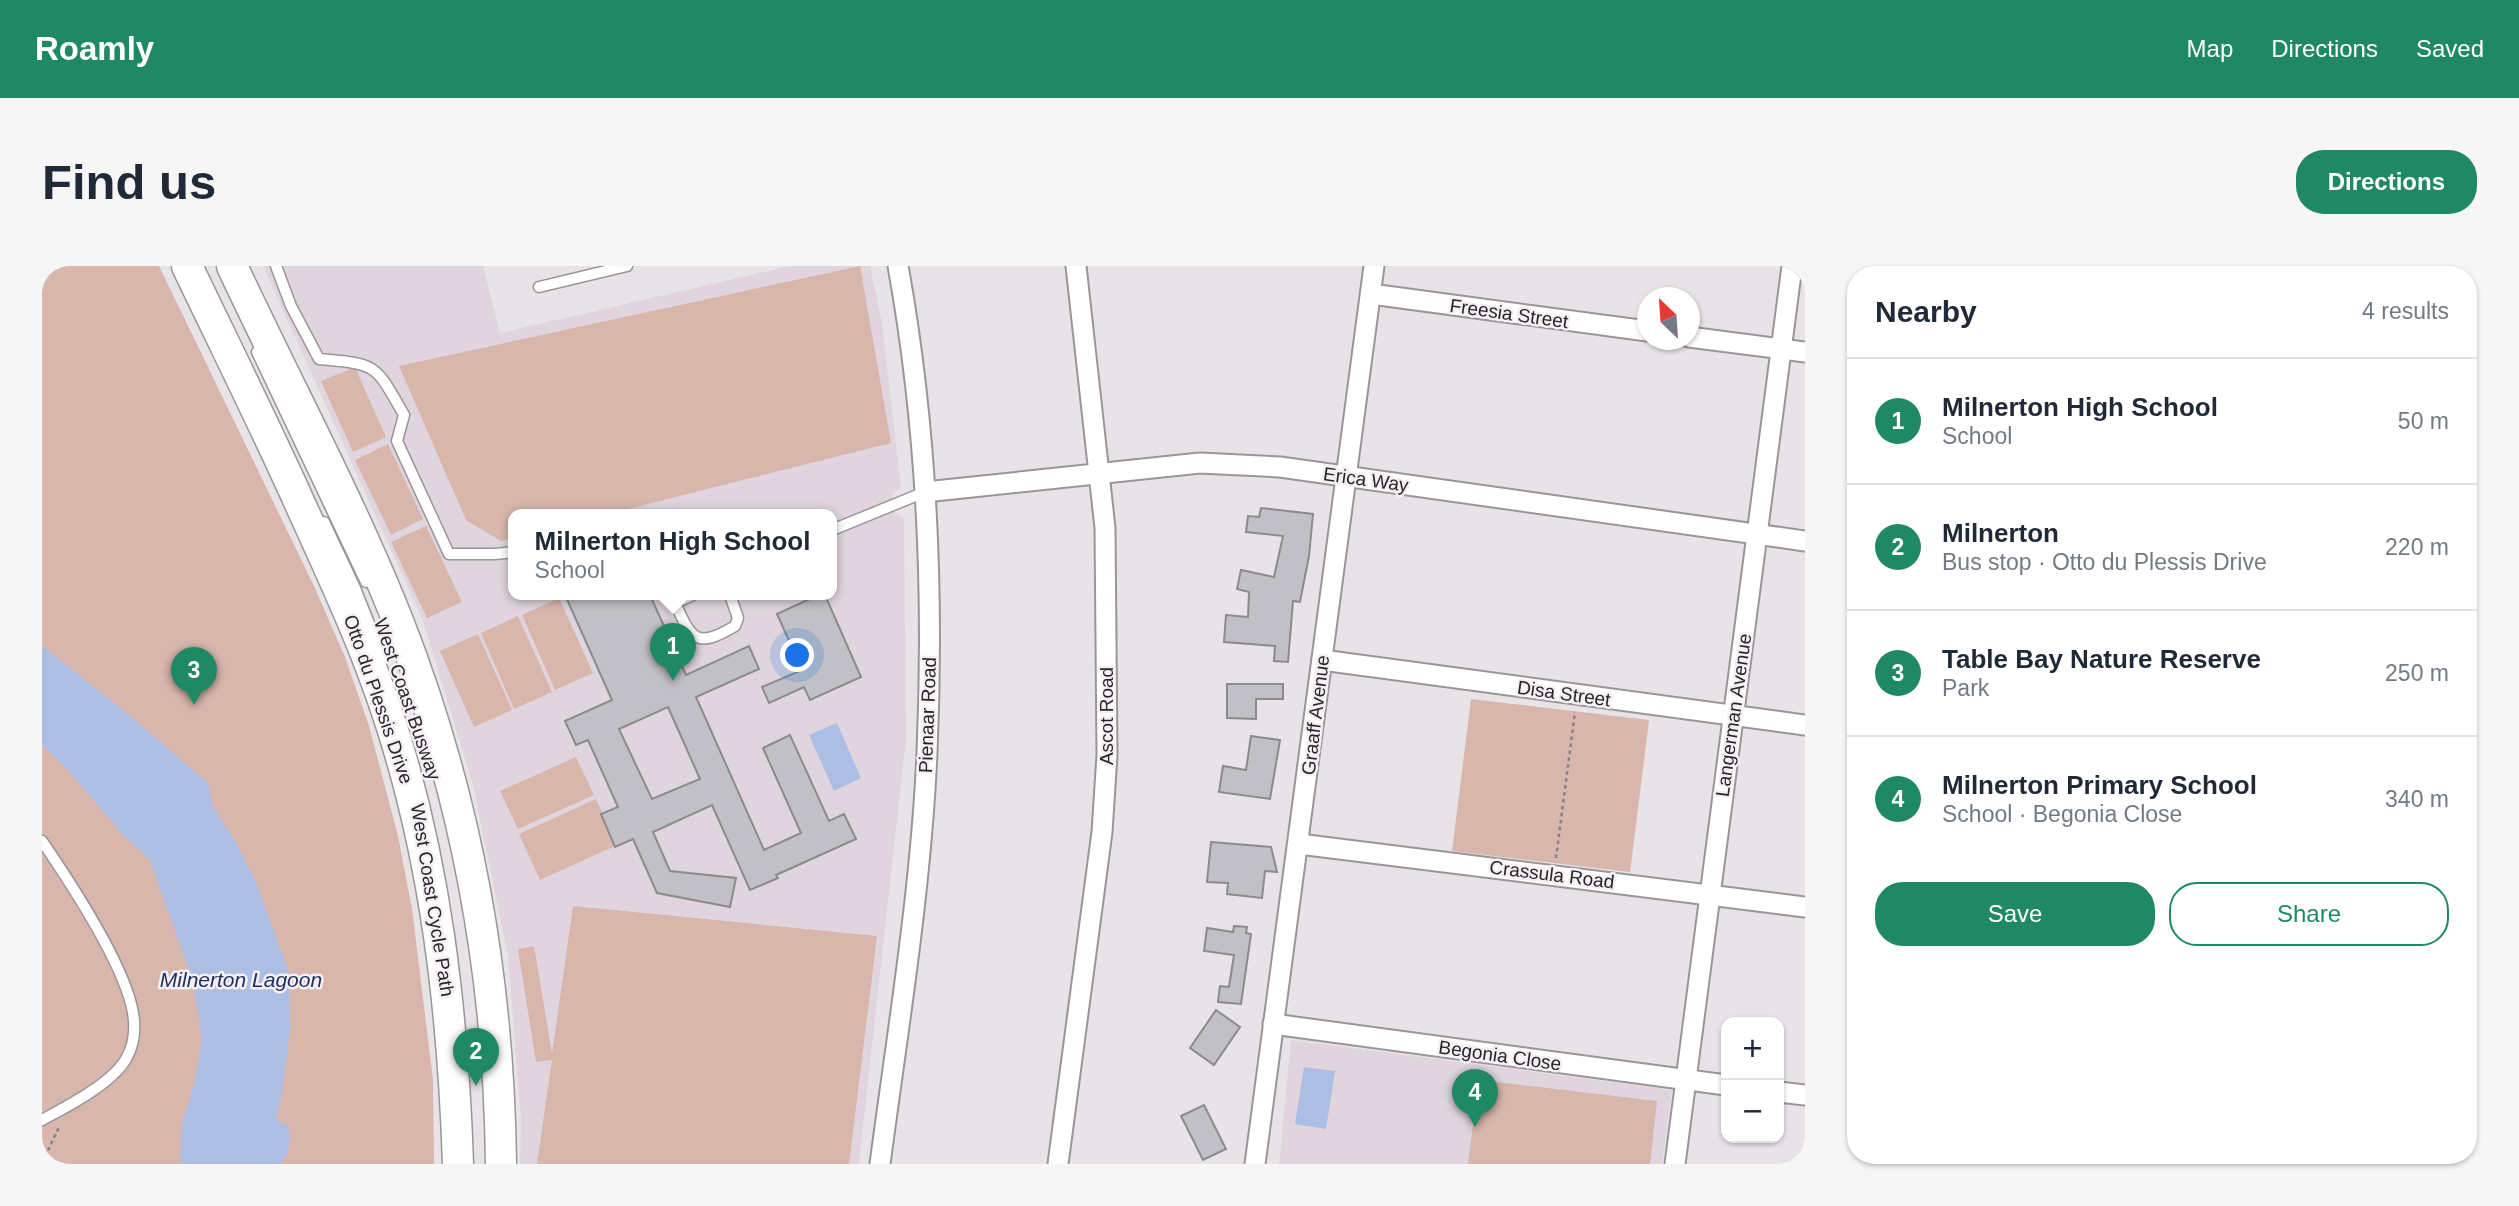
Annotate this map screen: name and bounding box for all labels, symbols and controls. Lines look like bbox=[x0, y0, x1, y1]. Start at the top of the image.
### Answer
text: Roamly bbox=[35, 30, 154, 67]
text: Map bbox=[2187, 35, 2233, 62]
text: Directions bbox=[2271, 35, 2378, 62]
text: Saved bbox=[2416, 35, 2484, 62]
button: Directions bbox=[2296, 150, 2477, 214]
text: Find us bbox=[42, 155, 216, 209]
north arrow bbox=[1637, 287, 1700, 350]
street label: Freesia Street bbox=[1448, 295, 1570, 332]
text: Nearby bbox=[1875, 295, 1977, 328]
text: 4 results bbox=[2362, 298, 2449, 324]
text: Milnerton High School bbox=[1942, 392, 2218, 422]
text: 1 bbox=[1892, 408, 1904, 434]
text: 50 m bbox=[2398, 408, 2449, 434]
text: School bbox=[1942, 423, 2012, 449]
street label: Erica Way bbox=[1322, 463, 1410, 496]
popup bbox=[508, 509, 837, 600]
text: Milnerton bbox=[1942, 518, 2059, 548]
text: Milnerton High School bbox=[535, 526, 810, 556]
text: 2 bbox=[1892, 534, 1904, 560]
text: 220 m bbox=[2385, 534, 2449, 560]
text: Bus stop · Otto du Plessis Drive bbox=[1942, 549, 2267, 575]
text: School bbox=[535, 557, 605, 583]
street label: Otto du Plessis Drive bbox=[340, 612, 417, 786]
street label: West Coast Busway bbox=[370, 616, 445, 783]
pin: 1 bbox=[650, 623, 696, 681]
street label: Langerman Avenue bbox=[1712, 632, 1755, 798]
your location bbox=[780, 638, 814, 672]
text: Table Bay Nature Reserve bbox=[1942, 644, 2261, 674]
pin: 3 bbox=[171, 647, 217, 705]
street label: Graaff Avenue bbox=[1298, 654, 1333, 776]
street label: Pienaar Road bbox=[915, 657, 940, 773]
text: 3 bbox=[1892, 660, 1904, 686]
text: 250 m bbox=[2385, 660, 2449, 686]
street label: Ascot Road bbox=[1096, 667, 1117, 765]
text: Park bbox=[1942, 675, 1989, 701]
street label: Disa Street bbox=[1516, 677, 1613, 711]
text: Milnerton Primary School bbox=[1942, 770, 2257, 800]
text: 4 bbox=[1892, 786, 1904, 812]
text: 340 m bbox=[2385, 786, 2449, 812]
text: School · Begonia Close bbox=[1942, 801, 2182, 827]
street label: West Coast Cycle Path bbox=[407, 802, 458, 998]
street label: Crassula Road bbox=[1488, 856, 1616, 893]
button: Save bbox=[1875, 882, 2155, 946]
button: Share bbox=[2169, 882, 2449, 946]
water label: Milnerton Lagoon bbox=[160, 968, 322, 991]
map controls bbox=[1721, 1017, 1784, 1143]
button: + bbox=[1721, 1017, 1784, 1080]
pin: 2 bbox=[453, 1028, 499, 1086]
street label: Begonia Close bbox=[1437, 1036, 1563, 1074]
pin: 4 bbox=[1452, 1069, 1498, 1127]
button: − bbox=[1721, 1080, 1784, 1143]

